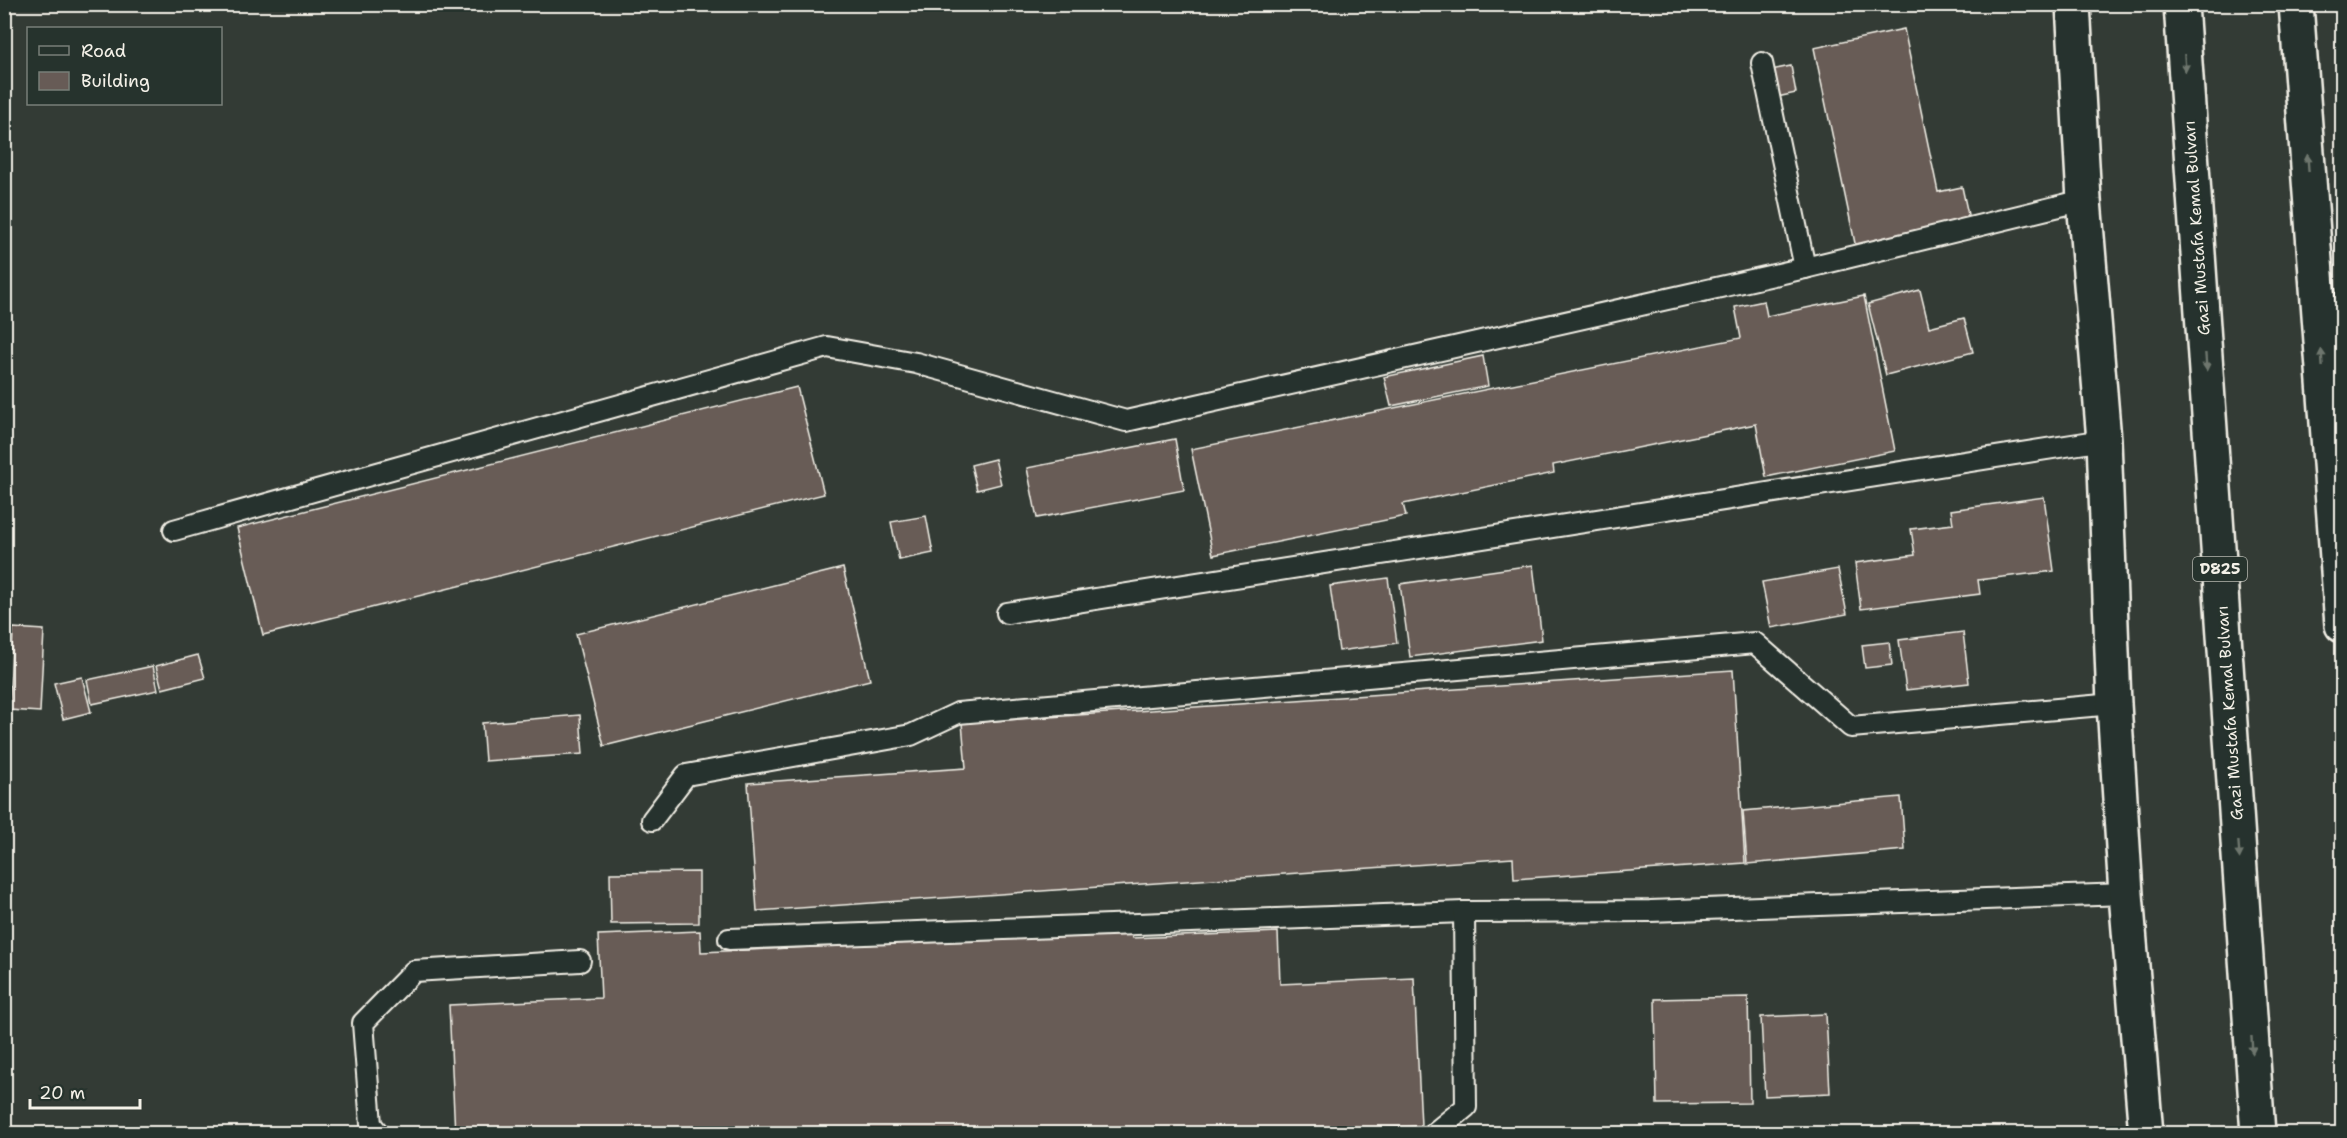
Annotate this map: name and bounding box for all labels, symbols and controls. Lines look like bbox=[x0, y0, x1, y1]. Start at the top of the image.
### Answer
legend bbox=[27, 27, 222, 105]
text: Road bbox=[81, 39, 126, 63]
one-way arrow bbox=[2180, 53, 2190, 72]
text: Building bbox=[81, 69, 150, 93]
street label: Gazi Mustafa Kemal Bulvarı bbox=[2179, 120, 2214, 336]
one-way arrow bbox=[2303, 154, 2312, 173]
one-way arrow bbox=[2317, 348, 2327, 367]
one-way arrow bbox=[2201, 353, 2210, 372]
road number: D825 bbox=[2193, 557, 2247, 581]
street label: Gazi Mustafa Kemal Bulvarı bbox=[2212, 605, 2247, 821]
one-way arrow bbox=[2234, 841, 2243, 860]
one-way arrow bbox=[2247, 1035, 2257, 1054]
scale bar bbox=[30, 1072, 140, 1110]
text: 20 m bbox=[39, 1081, 85, 1105]

